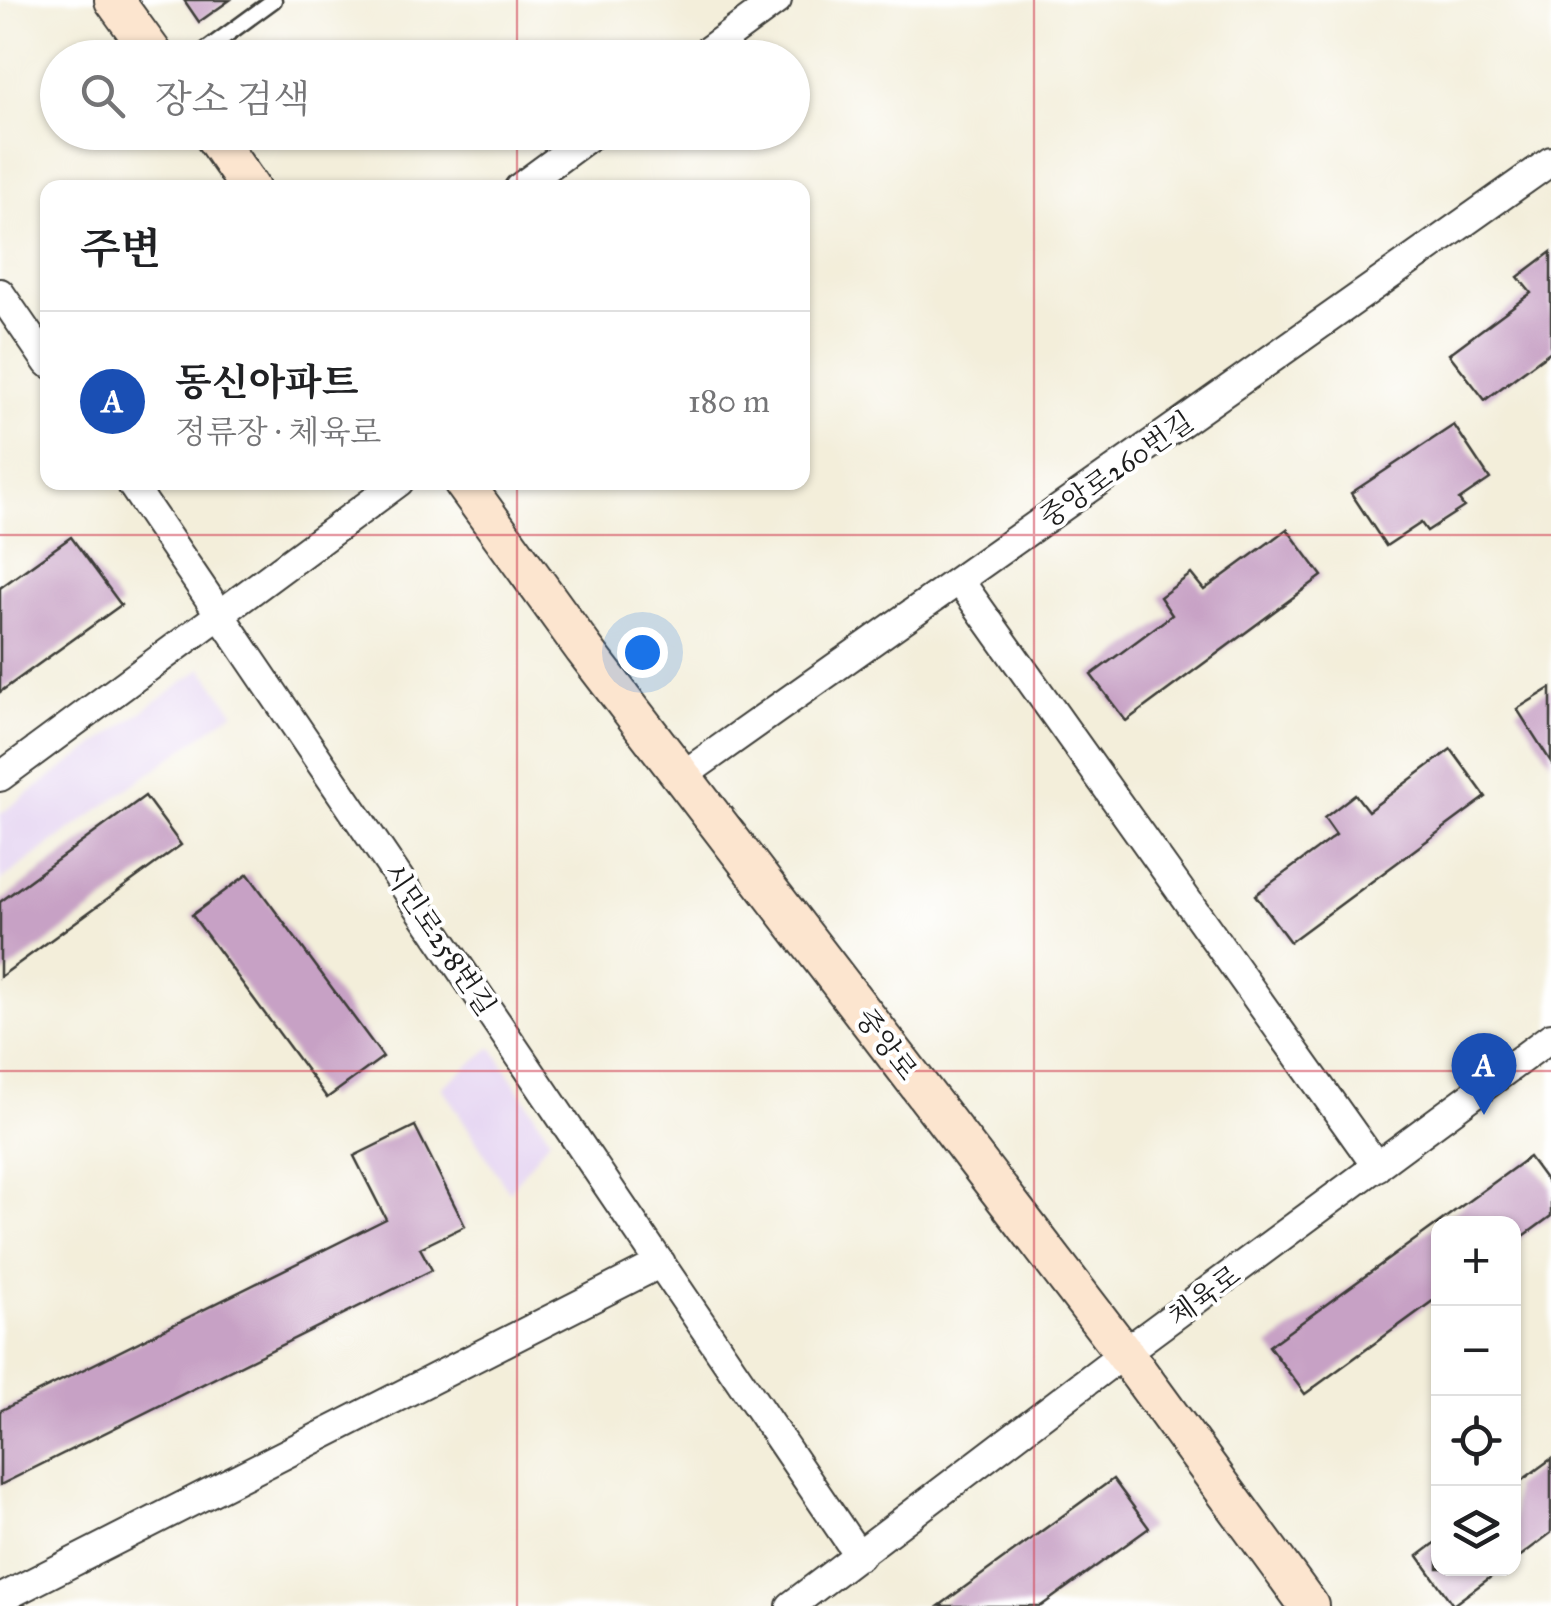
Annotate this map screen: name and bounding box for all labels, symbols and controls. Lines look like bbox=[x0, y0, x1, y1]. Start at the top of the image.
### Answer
search box bbox=[40, 40, 810, 150]
icon: search bbox=[75, 68, 130, 123]
text: 장소 검색 bbox=[155, 76, 310, 122]
text: 주변 bbox=[80, 223, 161, 275]
text: 동신아파트 bbox=[175, 359, 359, 405]
text: A bbox=[102, 382, 123, 421]
text: 180 m bbox=[688, 382, 770, 421]
street label: 중앙로260번길 bbox=[1033, 404, 1200, 535]
text: 정류장 · 체육로 bbox=[175, 413, 381, 452]
your location bbox=[617, 627, 668, 678]
street label: 시민로258번길 bbox=[376, 856, 504, 1022]
street label: 중앙로 bbox=[848, 1001, 925, 1087]
pin: A bbox=[1452, 1032, 1516, 1115]
map controls bbox=[1431, 1216, 1521, 1576]
button: + bbox=[1431, 1216, 1521, 1306]
street label: 체육로 bbox=[1161, 1257, 1247, 1333]
button: − bbox=[1431, 1306, 1521, 1396]
button: locate bbox=[1431, 1396, 1521, 1486]
button: layers bbox=[1431, 1486, 1521, 1576]

